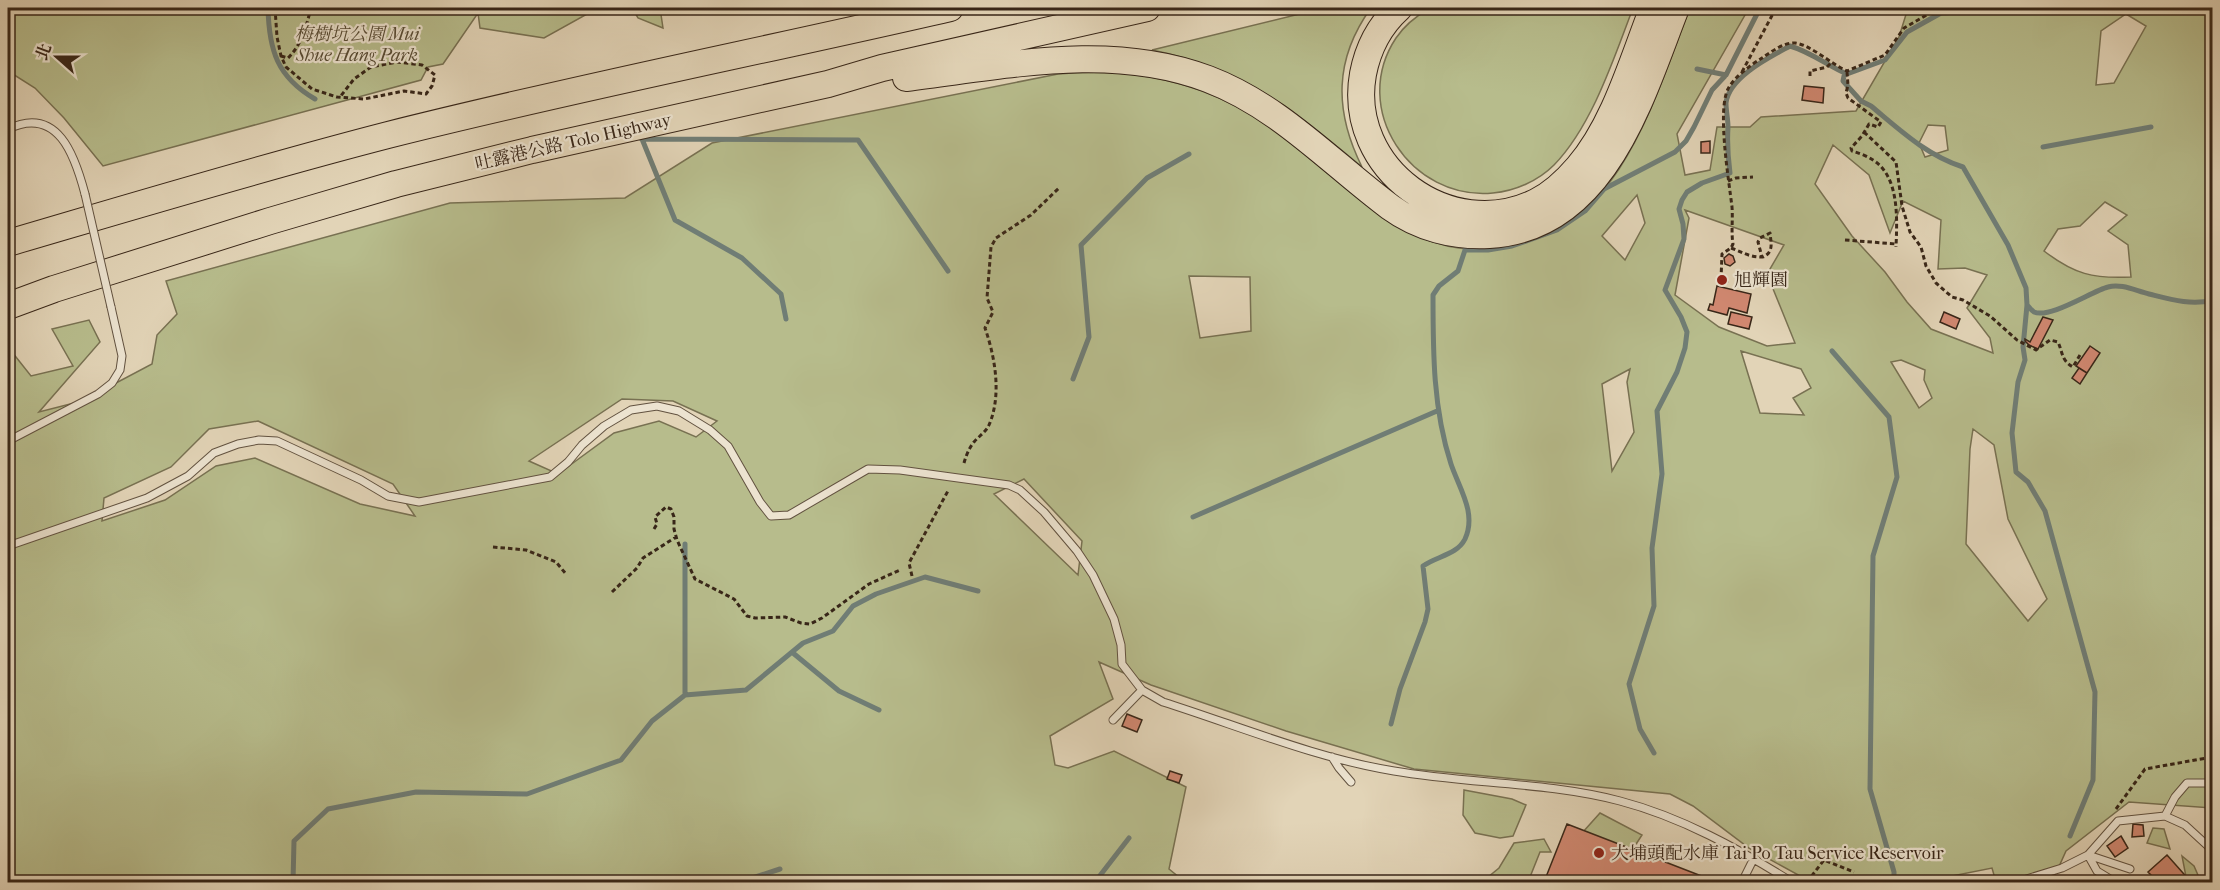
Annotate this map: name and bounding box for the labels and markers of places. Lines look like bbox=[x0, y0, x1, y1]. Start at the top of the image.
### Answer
place label: 旭輝園 bbox=[1734, 270, 1788, 291]
marker: 旭輝園 bbox=[1715, 273, 1729, 287]
place label: 大埔頭配水庫 Tai Po Tau Service Reservoir bbox=[1611, 843, 1944, 864]
marker: 大埔頭配水庫 Tai Po Tau Service Reservoir bbox=[1592, 846, 1606, 860]

